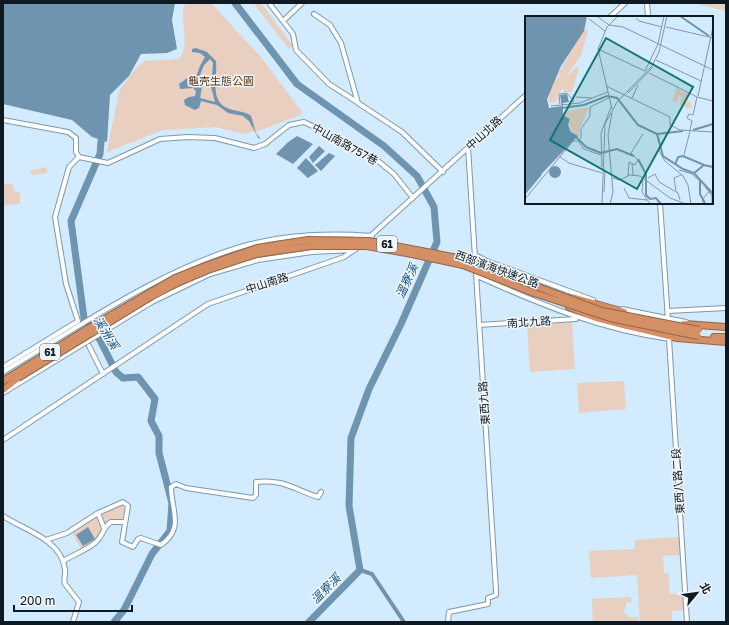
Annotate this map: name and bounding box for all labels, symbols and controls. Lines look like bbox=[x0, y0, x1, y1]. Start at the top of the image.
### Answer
inset map bbox=[525, 16, 713, 204]
park label: 龜壳生態公園 bbox=[188, 74, 254, 87]
street label: 中山北路 bbox=[463, 113, 504, 152]
street label: 中山南路757巷 bbox=[310, 120, 380, 167]
road number: 61 bbox=[377, 236, 397, 252]
street label: 西部濱海快速公路 bbox=[454, 247, 541, 290]
water label: 溫寮溪 bbox=[392, 259, 422, 300]
street label: 中山南路 bbox=[244, 270, 290, 296]
water label: 溪洲溪 bbox=[91, 313, 123, 354]
street label: 南北九路 bbox=[507, 313, 551, 330]
road number: 61 bbox=[40, 344, 60, 360]
street label: 東西九路 bbox=[475, 381, 492, 425]
street label: 東西八路二段 bbox=[669, 448, 686, 514]
water label: 溫寮溪 bbox=[308, 569, 345, 607]
north arrow bbox=[677, 573, 717, 613]
text: 北 bbox=[698, 580, 715, 596]
scale bar bbox=[14, 587, 132, 613]
text: 200 m bbox=[20, 593, 55, 608]

